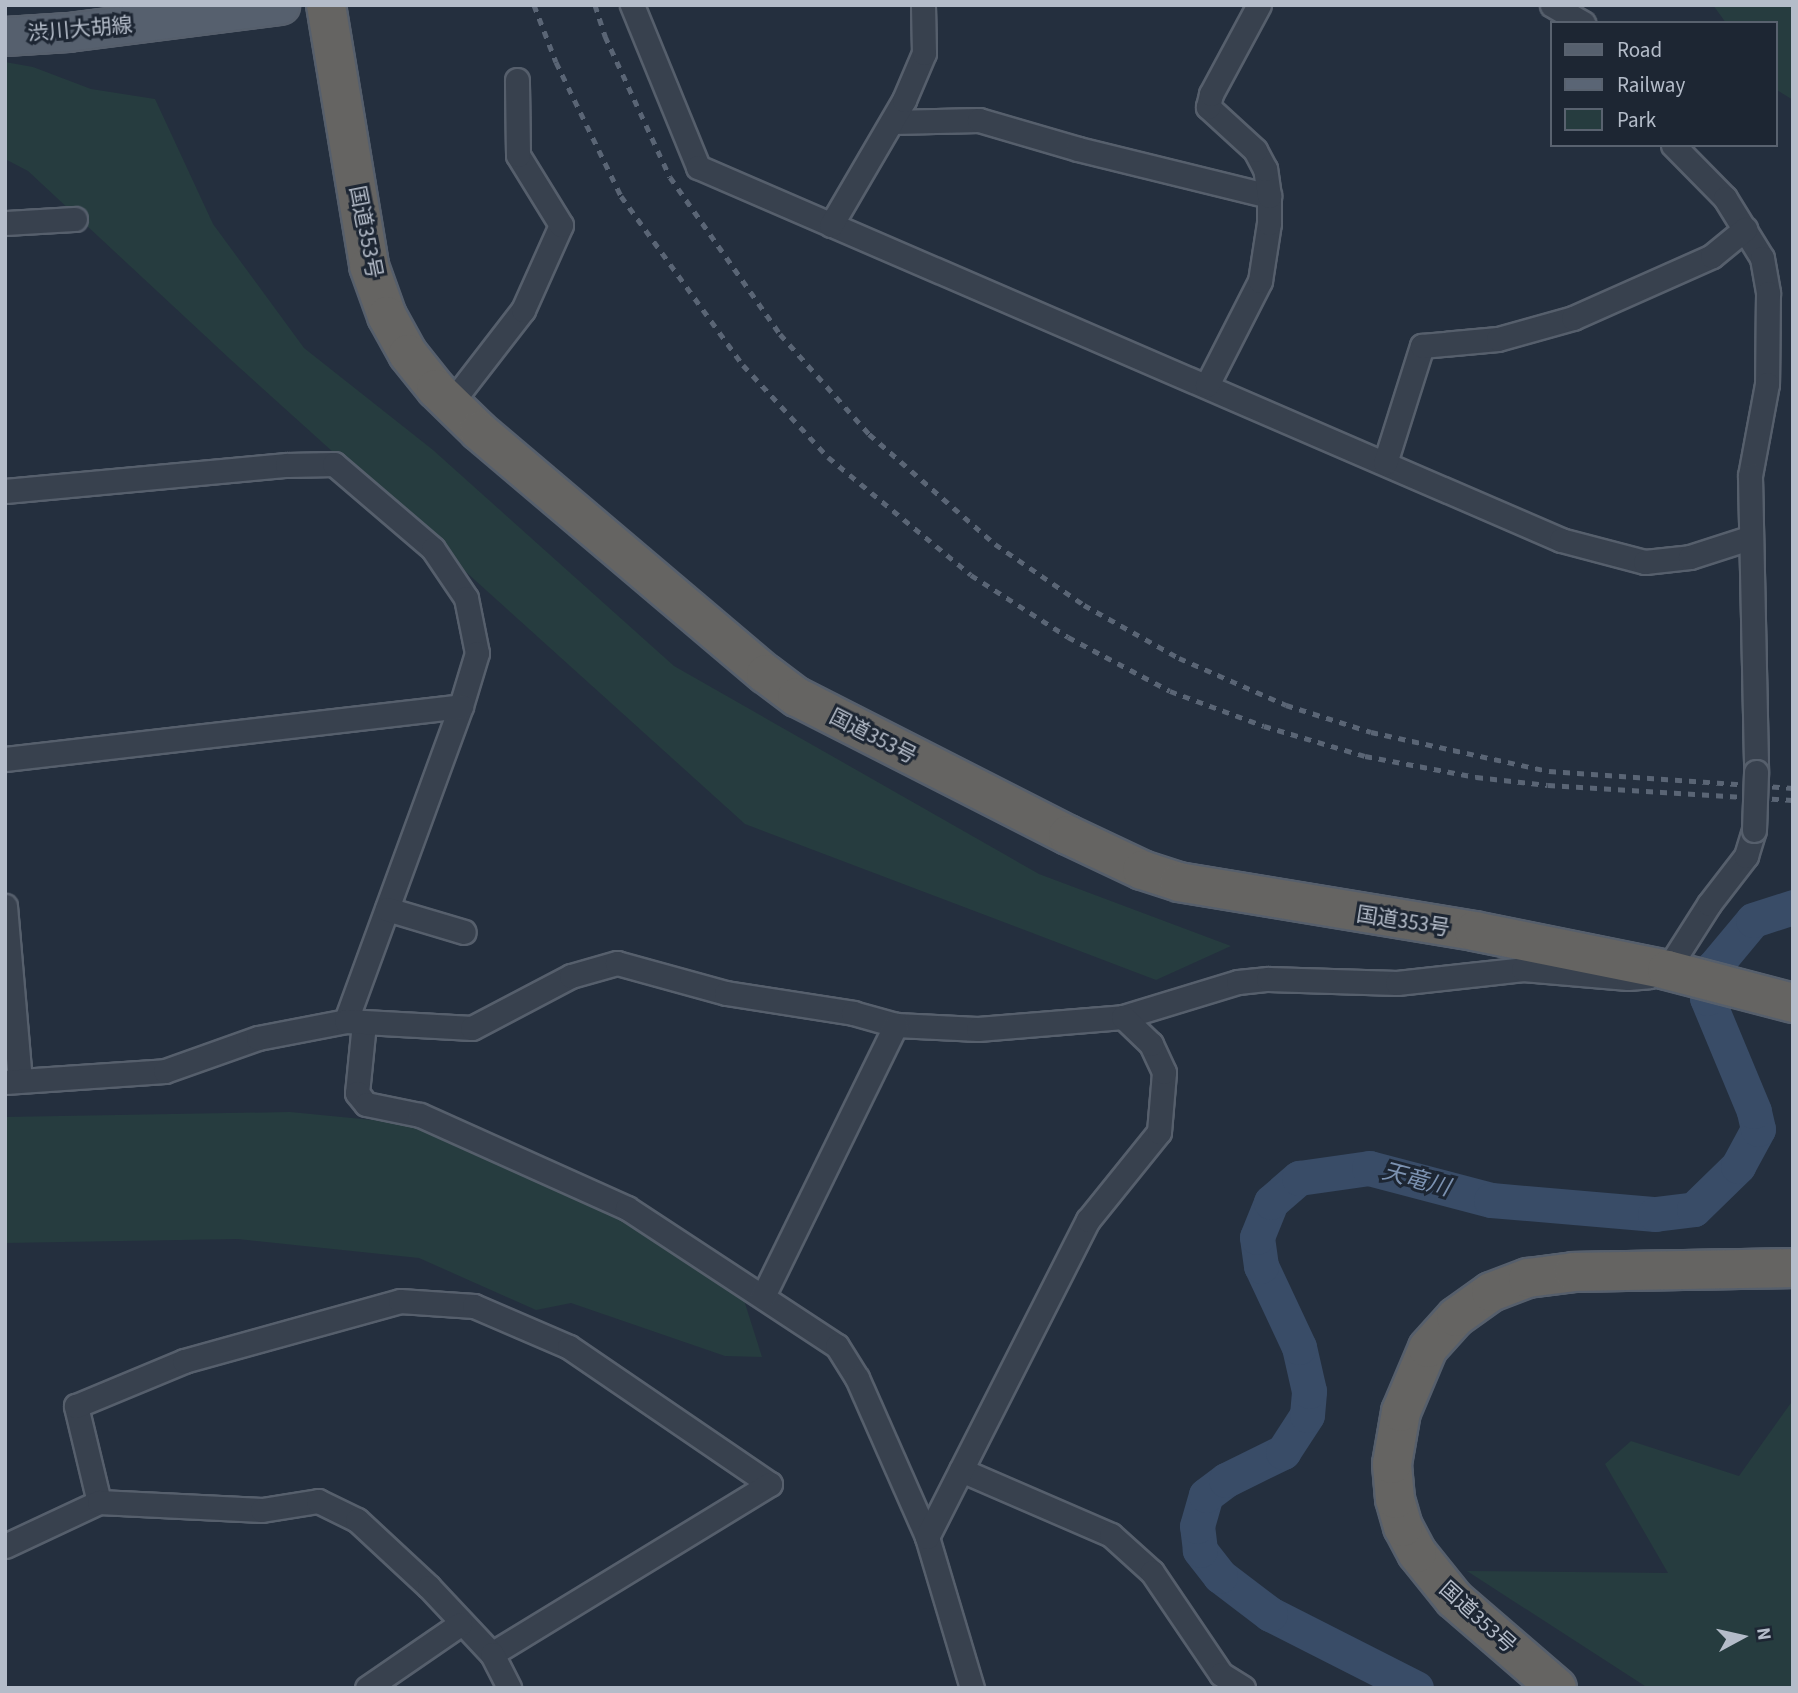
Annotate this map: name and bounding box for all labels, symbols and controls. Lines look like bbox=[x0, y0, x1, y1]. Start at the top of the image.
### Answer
street label: 渋川大胡線 bbox=[27, 12, 133, 46]
legend bbox=[1549, 21, 1777, 147]
text: Road bbox=[1617, 35, 1662, 65]
text: Railway bbox=[1617, 70, 1685, 100]
text: Park bbox=[1617, 105, 1656, 135]
street label: 国道353号 bbox=[345, 183, 387, 281]
street label: 国道353号 bbox=[825, 703, 921, 769]
street label: 国道353号 bbox=[1354, 901, 1452, 941]
water label: 天竜川 bbox=[1379, 1158, 1453, 1202]
street label: 国道353号 bbox=[1435, 1576, 1521, 1658]
north arrow bbox=[1707, 1602, 1777, 1672]
text: N bbox=[1749, 1626, 1778, 1642]

